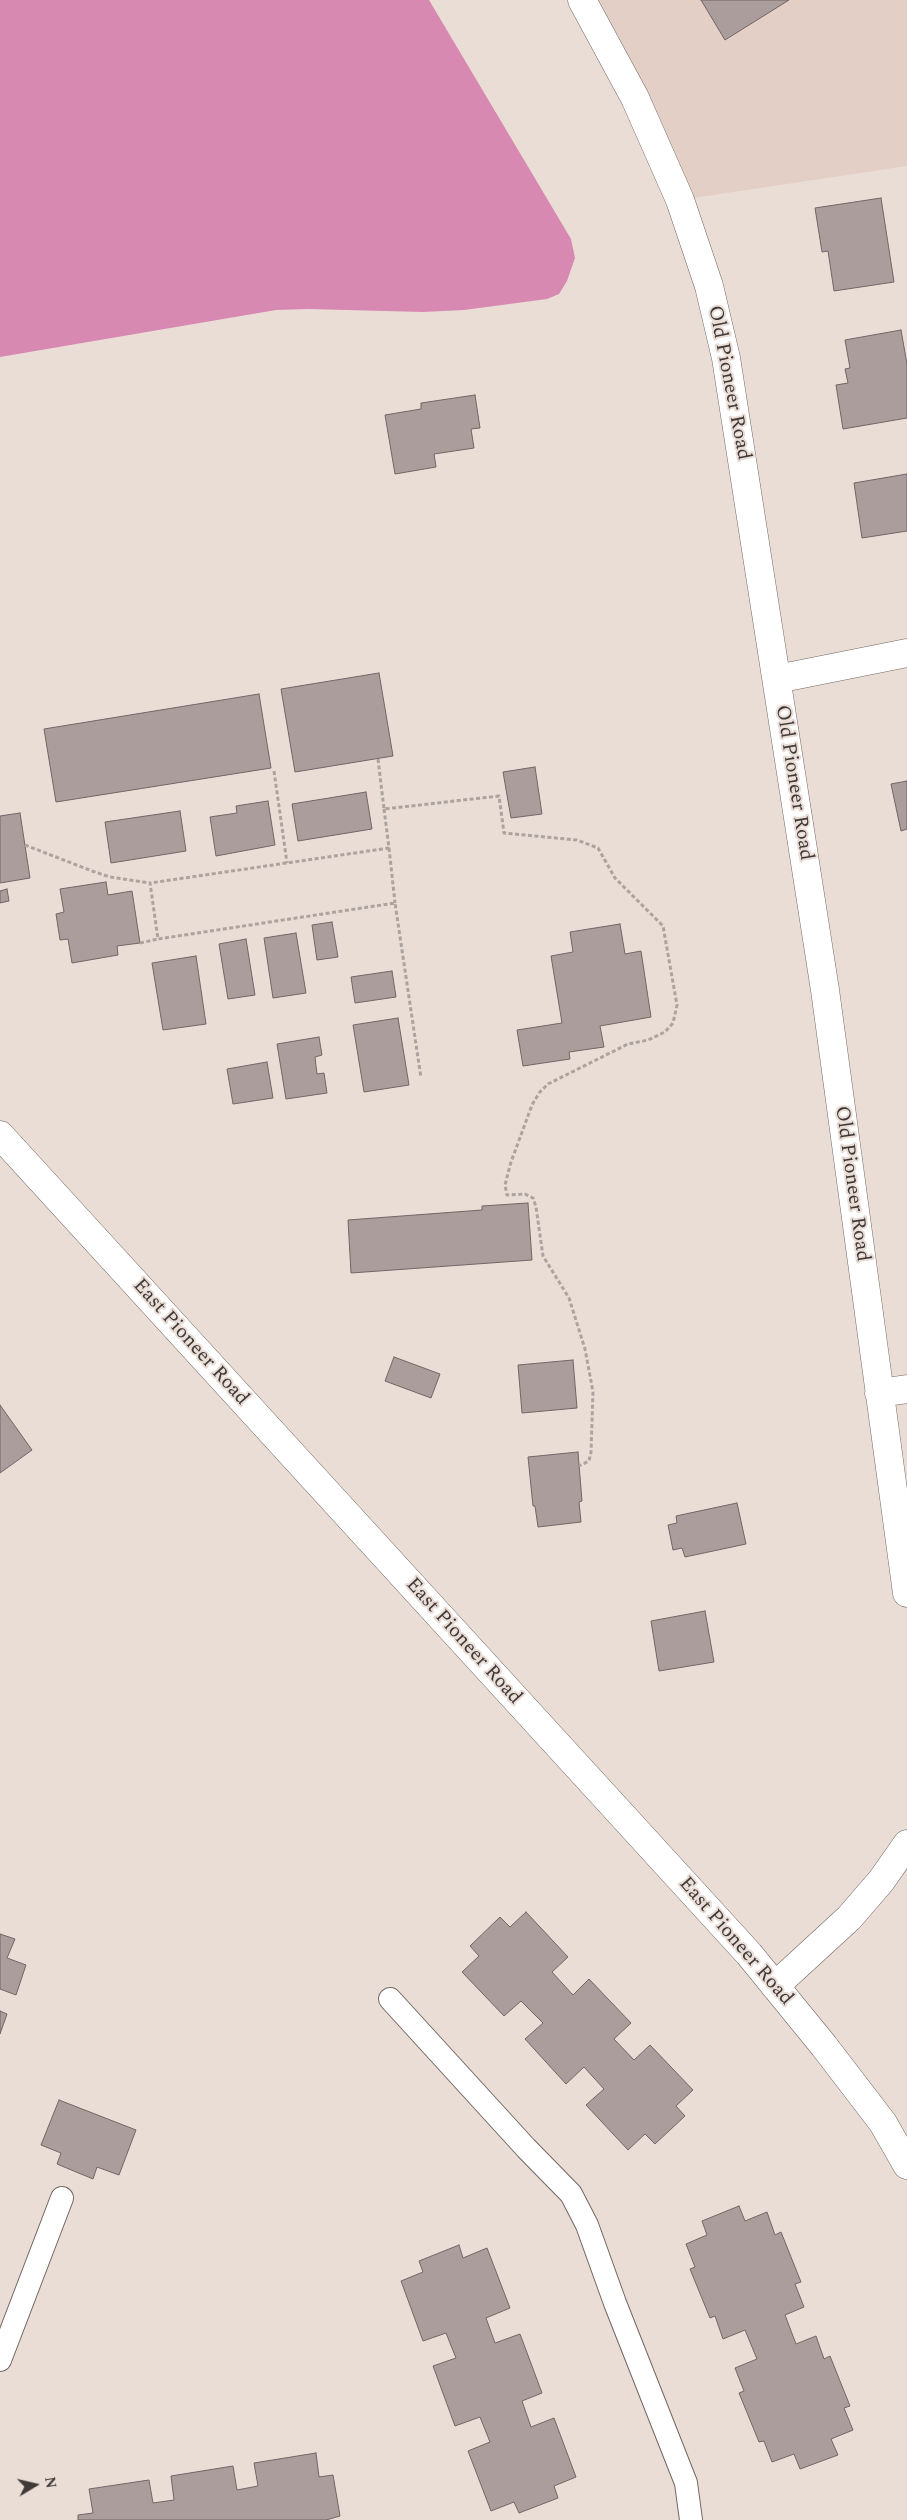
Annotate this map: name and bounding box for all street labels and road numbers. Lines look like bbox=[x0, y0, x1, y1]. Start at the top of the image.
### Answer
street label: Old Pioneer Road bbox=[701, 304, 755, 462]
street label: Old Pioneer Road bbox=[769, 704, 817, 862]
street label: Old Pioneer Road bbox=[828, 1105, 874, 1263]
street label: East Pioneer Road bbox=[127, 1275, 253, 1411]
street label: East Pioneer Road bbox=[400, 1574, 526, 1710]
street label: East Pioneer Road bbox=[673, 1873, 797, 2011]

